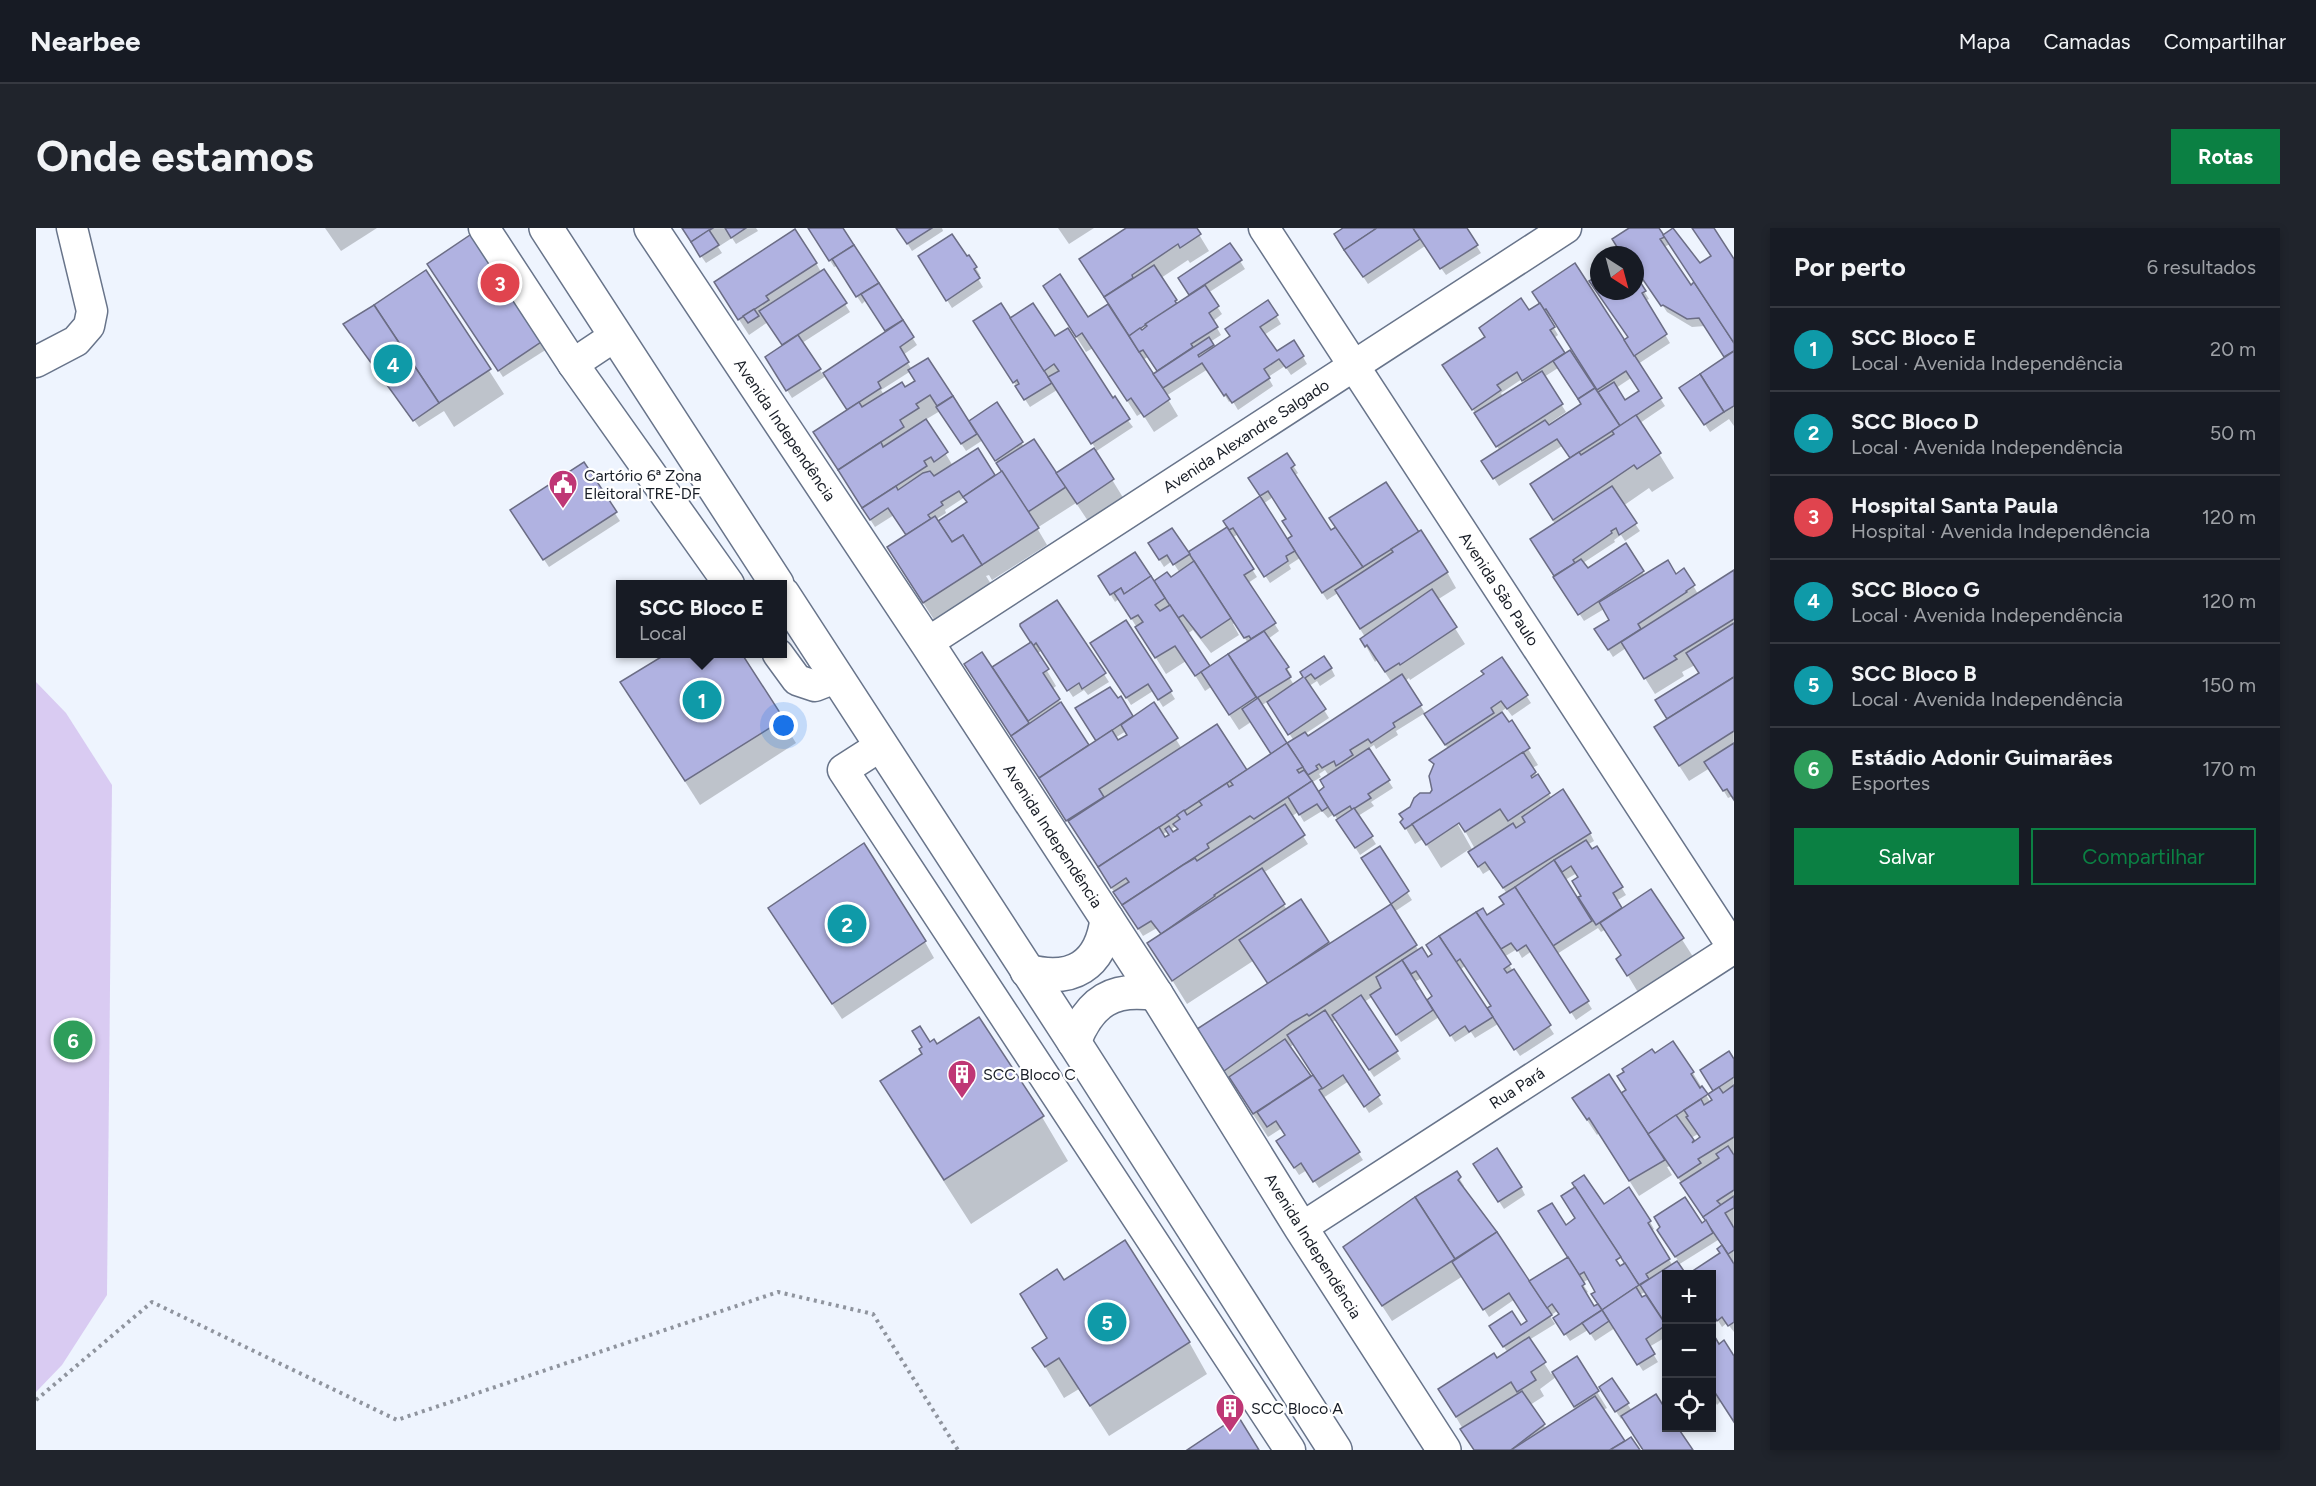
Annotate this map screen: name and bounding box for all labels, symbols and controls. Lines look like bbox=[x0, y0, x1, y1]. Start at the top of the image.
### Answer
text: Nearbee bbox=[30, 24, 140, 58]
text: Mapa bbox=[1959, 29, 2010, 54]
text: Camadas bbox=[2043, 29, 2131, 54]
text: Compartilhar bbox=[2164, 29, 2286, 54]
button: Rotas bbox=[2171, 129, 2280, 184]
text: Onde estamos bbox=[36, 131, 314, 182]
north arrow bbox=[1590, 246, 1644, 300]
text: Por perto bbox=[1794, 251, 1906, 283]
text: 6 resultados bbox=[2147, 255, 2256, 279]
pin: 3 bbox=[480, 260, 520, 306]
text: SCC Bloco E bbox=[1851, 324, 1976, 351]
text: 1 bbox=[1809, 337, 1818, 361]
text: 20 m bbox=[2210, 337, 2256, 361]
pin: 4 bbox=[374, 342, 412, 386]
text: Local · Avenida Independência bbox=[1851, 351, 2123, 375]
street label: Avenida Independência bbox=[730, 355, 840, 505]
street label: Avenida Alexandre Salgado bbox=[1159, 375, 1333, 497]
text: SCC Bloco D bbox=[1851, 408, 1979, 435]
text: 2 bbox=[1808, 421, 1819, 445]
text: 50 m bbox=[2210, 421, 2256, 445]
text: Local · Avenida Independência bbox=[1851, 435, 2123, 459]
place label: Cartório 6ª Zona Eleitoral TRE-DF bbox=[584, 466, 702, 503]
public building icon: Cartório 6ª Zona Eleitoral TRE-DF bbox=[547, 468, 579, 510]
text: Hospital Santa Paula bbox=[1851, 492, 2058, 519]
text: 3 bbox=[1808, 505, 1819, 529]
text: 120 m bbox=[2202, 505, 2256, 529]
text: Hospital · Avenida Independência bbox=[1851, 519, 2150, 543]
street label: Avenida São Paulo bbox=[1455, 529, 1543, 649]
text: SCC Bloco G bbox=[1851, 576, 1980, 603]
popup bbox=[616, 580, 787, 658]
text: 4 bbox=[1807, 589, 1820, 613]
text: 120 m bbox=[2202, 589, 2256, 613]
text: SCC Bloco E bbox=[639, 594, 764, 621]
text: Local · Avenida Independência bbox=[1851, 603, 2123, 627]
text: Local bbox=[639, 621, 686, 645]
text: SCC Bloco B bbox=[1851, 660, 1977, 687]
text: 5 bbox=[1808, 673, 1819, 697]
text: 150 m bbox=[2201, 673, 2256, 697]
pin: 1 bbox=[682, 678, 722, 722]
text: Local · Avenida Independência bbox=[1851, 687, 2123, 711]
your location bbox=[769, 711, 798, 740]
text: Estádio Adonir Guimarães bbox=[1851, 744, 2112, 771]
text: 6 bbox=[1808, 757, 1819, 781]
text: 170 m bbox=[2202, 757, 2256, 781]
street label: Avenida Independência bbox=[999, 760, 1107, 912]
text: Esportes bbox=[1851, 771, 1930, 795]
button: Salvar bbox=[1794, 828, 2019, 885]
button: Compartilhar bbox=[2031, 828, 2256, 885]
pin: 2 bbox=[828, 902, 866, 946]
pin: 6 bbox=[54, 1018, 93, 1062]
building icon: SCC Bloco C bbox=[946, 1058, 978, 1100]
street label: Rua Pará bbox=[1486, 1063, 1548, 1113]
place label: SCC Bloco C bbox=[983, 1065, 1076, 1084]
street label: Avenida Independência bbox=[1261, 1170, 1365, 1322]
map controls bbox=[1662, 1270, 1716, 1432]
button: + bbox=[1662, 1270, 1716, 1324]
pin: 5 bbox=[1088, 1300, 1126, 1344]
button: − bbox=[1662, 1324, 1716, 1378]
button: locate bbox=[1662, 1378, 1716, 1432]
building icon: SCC Bloco A bbox=[1214, 1392, 1246, 1434]
place label: SCC Bloco A bbox=[1251, 1399, 1343, 1418]

